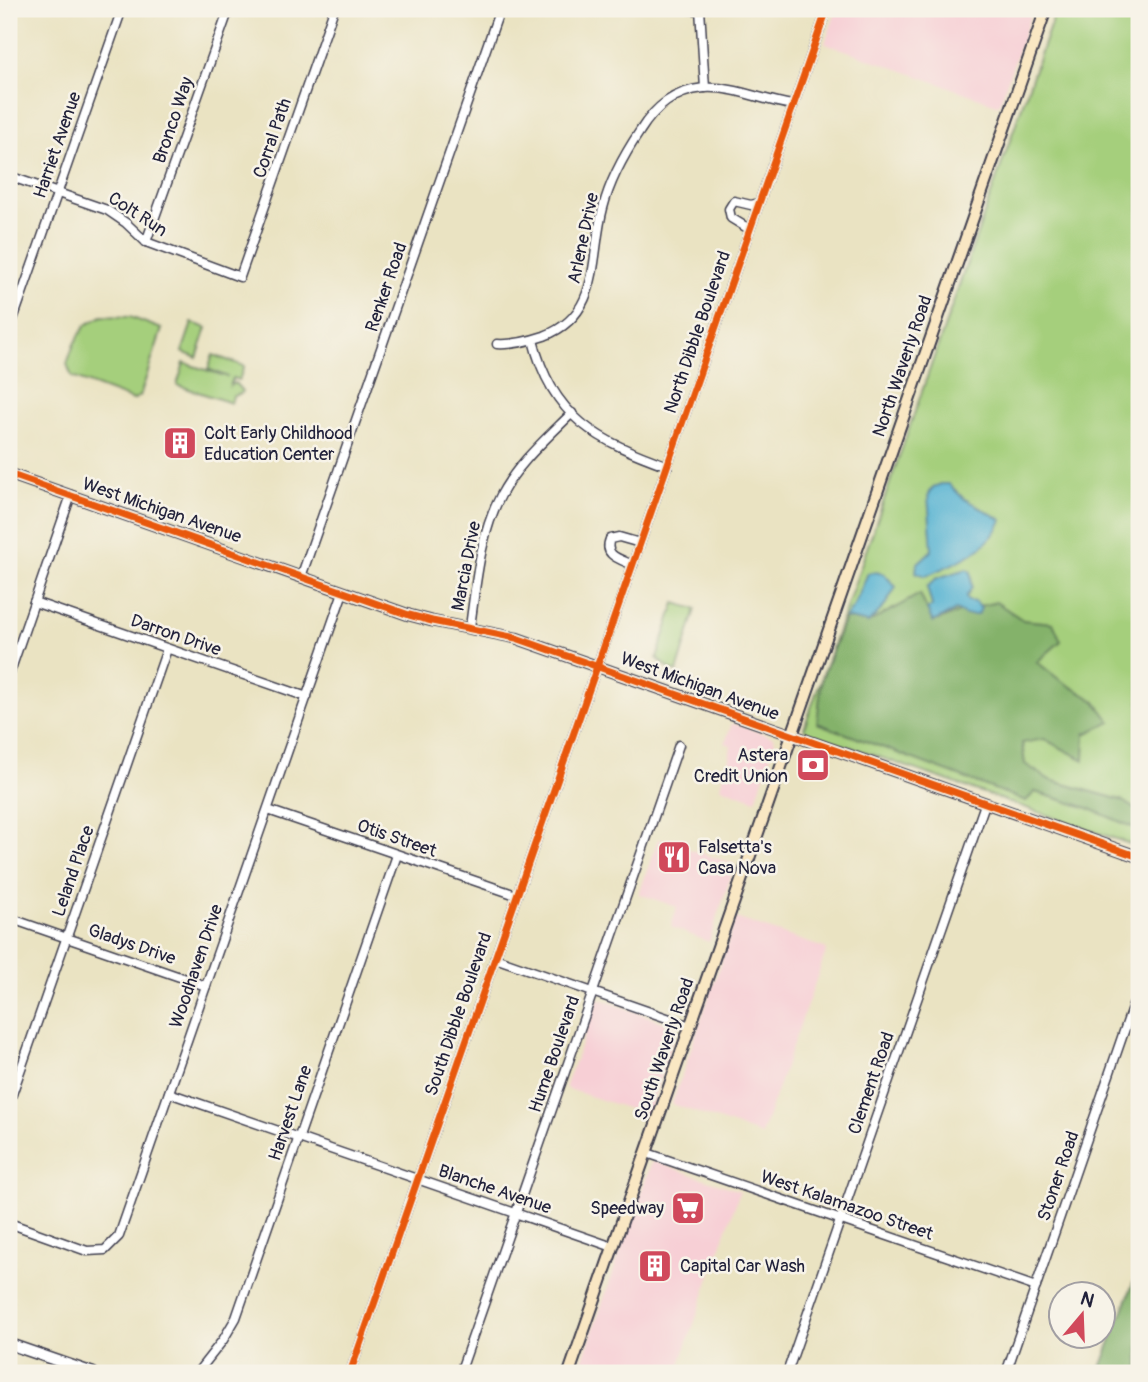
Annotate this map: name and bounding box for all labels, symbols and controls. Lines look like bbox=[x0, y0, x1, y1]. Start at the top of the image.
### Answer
street label: Bronco Way bbox=[148, 74, 199, 166]
street label: Harriet Avenue bbox=[28, 89, 86, 201]
street label: Corral Path bbox=[248, 95, 297, 181]
street label: Colt Run bbox=[104, 187, 172, 242]
street label: Arlene Drive bbox=[563, 190, 604, 286]
street label: Renker Road bbox=[360, 239, 413, 335]
street label: North Dibble Boulevard bbox=[659, 248, 736, 417]
street label: North Waverly Road bbox=[867, 292, 937, 440]
place label: Colt Early Childhood Education Center bbox=[204, 422, 353, 466]
building icon: Colt Early Childhood Education Center bbox=[161, 424, 199, 462]
street label: West Michigan Avenue bbox=[79, 472, 245, 549]
street label: Marcia Drive bbox=[447, 519, 486, 613]
street label: Darron Drive bbox=[128, 609, 224, 662]
street label: West Michigan Avenue bbox=[617, 647, 782, 726]
place label: Astera Credit Union bbox=[694, 744, 788, 788]
bank icon: Astera Credit Union bbox=[794, 746, 832, 784]
street label: Otis Street bbox=[354, 814, 440, 863]
street label: Leland Place bbox=[47, 823, 100, 920]
place label: Falsetta's Casa Nova bbox=[698, 836, 776, 880]
restaurant icon: Falsetta's Casa Nova bbox=[655, 838, 693, 876]
street label: Woodhaven Drive bbox=[165, 901, 228, 1031]
street label: Gladys Drive bbox=[85, 919, 179, 970]
street label: South Dibble Boulevard bbox=[420, 929, 497, 1099]
street label: South Waverly Road bbox=[629, 975, 700, 1123]
street label: Hume Boulevard bbox=[524, 993, 585, 1116]
street label: Clement Road bbox=[843, 1029, 900, 1138]
street label: Harvest Lane bbox=[263, 1062, 318, 1164]
street label: Stoner Road bbox=[1032, 1128, 1085, 1224]
street label: Blanche Avenue bbox=[435, 1159, 555, 1220]
street label: West Kalamazoo Street bbox=[757, 1165, 937, 1246]
supermarket icon: Speedway bbox=[669, 1189, 707, 1227]
place label: Speedway bbox=[590, 1197, 664, 1220]
building icon: Capital Car Wash bbox=[636, 1247, 674, 1285]
place label: Capital Car Wash bbox=[680, 1255, 805, 1278]
north arrow bbox=[1046, 1280, 1116, 1350]
text: N bbox=[1077, 1286, 1097, 1313]

